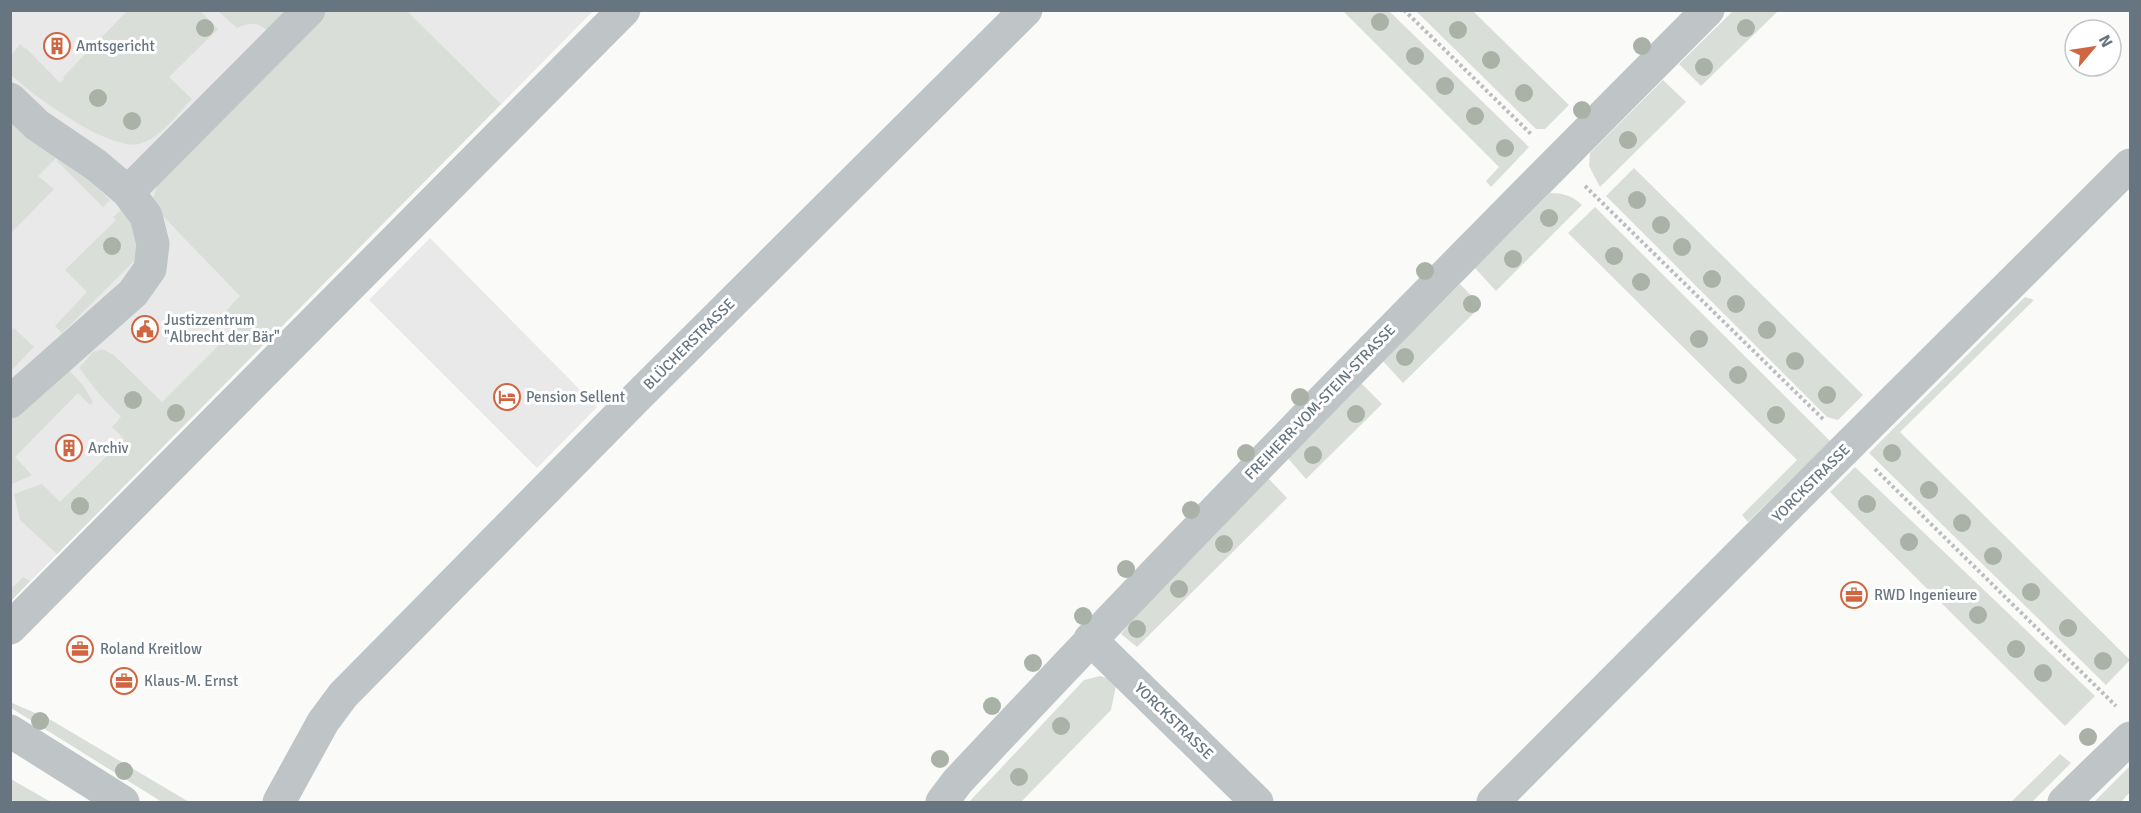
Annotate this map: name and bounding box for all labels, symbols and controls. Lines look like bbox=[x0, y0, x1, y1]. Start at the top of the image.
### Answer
north arrow bbox=[2063, 18, 2123, 78]
building icon: Amtsgericht bbox=[42, 31, 72, 61]
text: N bbox=[2094, 31, 2117, 51]
place label: Amtsgericht bbox=[76, 37, 155, 55]
street label: BLÜCHERSTRASSE bbox=[640, 295, 738, 393]
place label: Justizzentrum "Albrecht der Bär" bbox=[164, 311, 280, 346]
public building icon: Justizzentrum "Albrecht der Bär" bbox=[130, 314, 160, 344]
street label: FREIHERR-VOM-STEIN-STRASSE bbox=[1241, 321, 1399, 483]
hotel icon: Pension Sellent bbox=[492, 382, 522, 412]
place label: Pension Sellent bbox=[526, 388, 625, 406]
building icon: Archiv bbox=[54, 433, 84, 463]
place label: Archiv bbox=[88, 439, 129, 457]
street label: YORCKSTRASSE bbox=[1768, 440, 1854, 526]
office icon: RWD Ingenieure bbox=[1839, 580, 1869, 610]
place label: RWD Ingenieure bbox=[1874, 586, 1977, 604]
office icon: Roland Kreitlow bbox=[65, 634, 95, 664]
place label: Roland Kreitlow bbox=[100, 640, 202, 658]
office icon: Klaus-M. Ernst bbox=[109, 666, 139, 696]
place label: Klaus-M. Ernst bbox=[144, 672, 238, 690]
street label: YORCKSTRASSE bbox=[1131, 679, 1217, 763]

